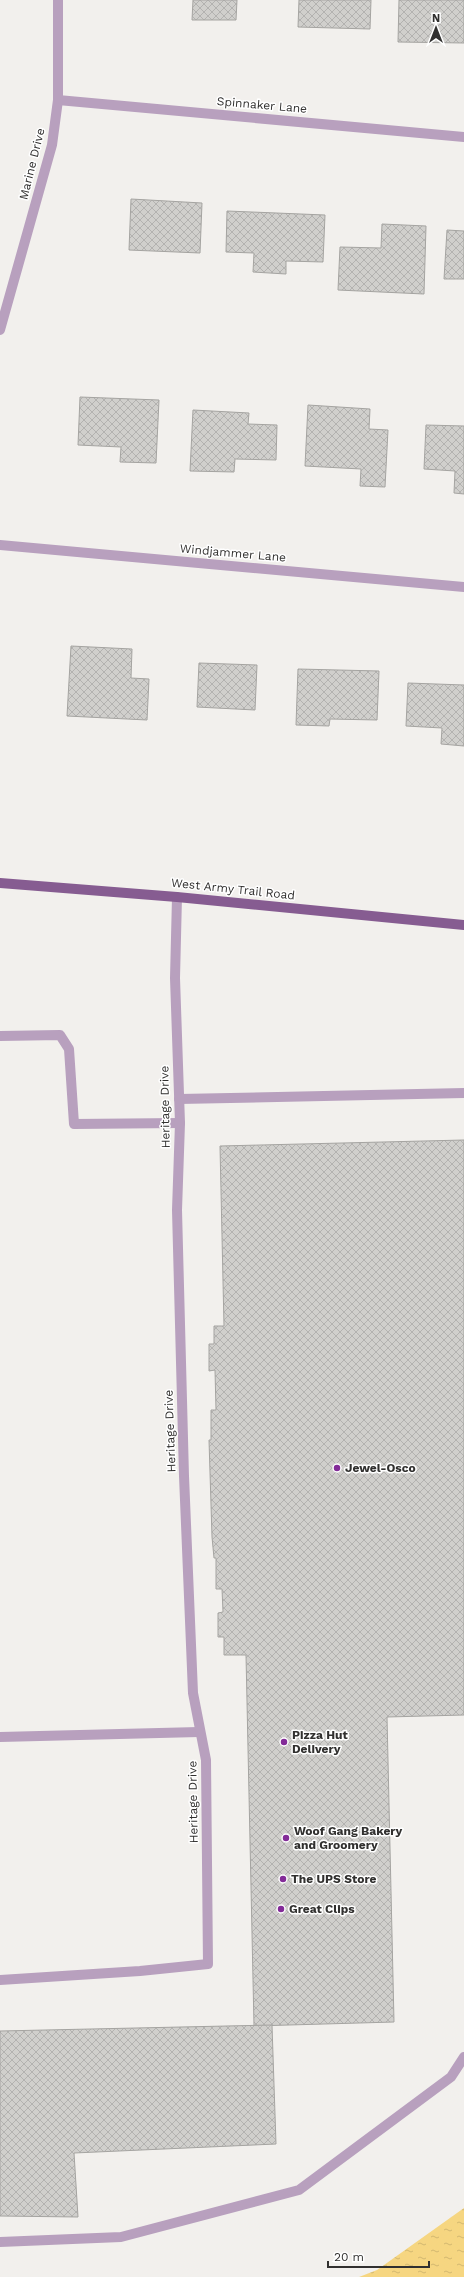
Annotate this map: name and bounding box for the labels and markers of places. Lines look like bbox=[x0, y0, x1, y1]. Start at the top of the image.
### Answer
place label: Jewel-Osco bbox=[345, 1461, 416, 1475]
marker: Jewel-Osco bbox=[332, 1463, 342, 1473]
place label: Pizza Hut Delivery bbox=[292, 1728, 348, 1756]
marker: Pizza Hut Delivery bbox=[279, 1737, 289, 1747]
place label: Woof Gang Bakery and Groomery bbox=[294, 1824, 402, 1852]
marker: Woof Gang Bakery and Groomery bbox=[281, 1833, 291, 1843]
place label: The UPS Store bbox=[291, 1872, 377, 1886]
marker: The UPS Store bbox=[278, 1874, 288, 1884]
place label: Great Clips bbox=[289, 1902, 355, 1916]
marker: Great Clips bbox=[276, 1904, 286, 1914]

